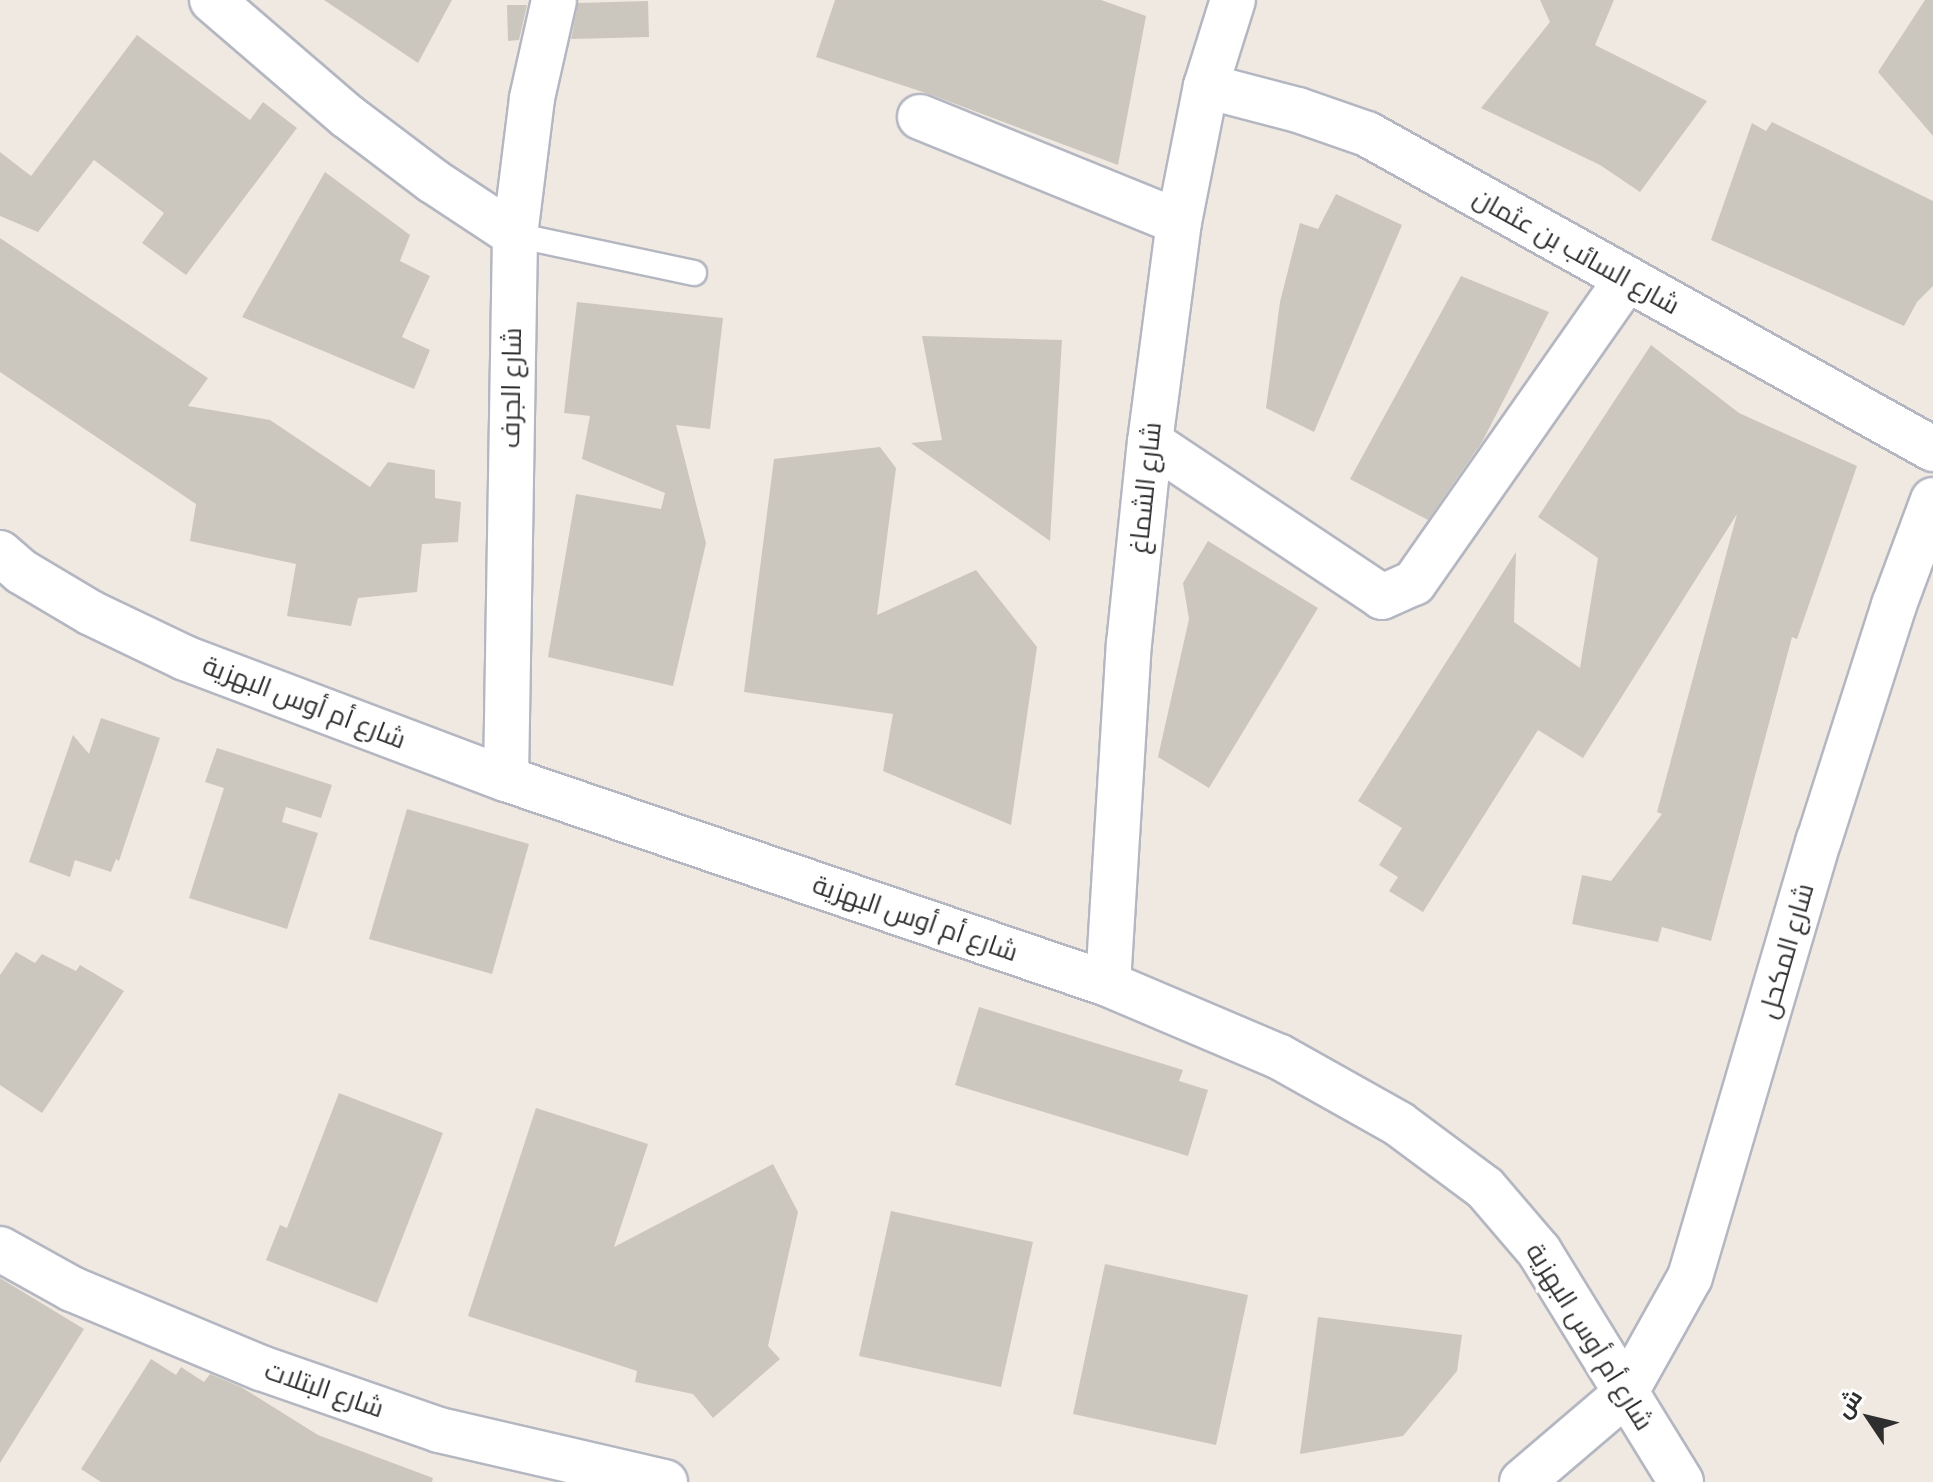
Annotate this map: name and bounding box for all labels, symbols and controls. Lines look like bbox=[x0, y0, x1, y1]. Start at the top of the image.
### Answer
street label: شارع السائب بن عثمان bbox=[1467, 182, 1685, 322]
street label: شارع الجرف bbox=[495, 327, 529, 449]
street label: شارع الشماغ bbox=[1124, 421, 1168, 555]
street label: شارع أم أوس البهزية bbox=[198, 650, 410, 756]
street label: شارع أم أوس البهزية bbox=[808, 869, 1022, 969]
street label: شارع المكحل bbox=[1753, 880, 1821, 1022]
street label: شارع أم أوس البهزية bbox=[1519, 1238, 1659, 1436]
street label: شارع البتلات bbox=[260, 1355, 388, 1425]
north arrow bbox=[1829, 1378, 1909, 1458]
text: ش bbox=[1830, 1385, 1868, 1423]

